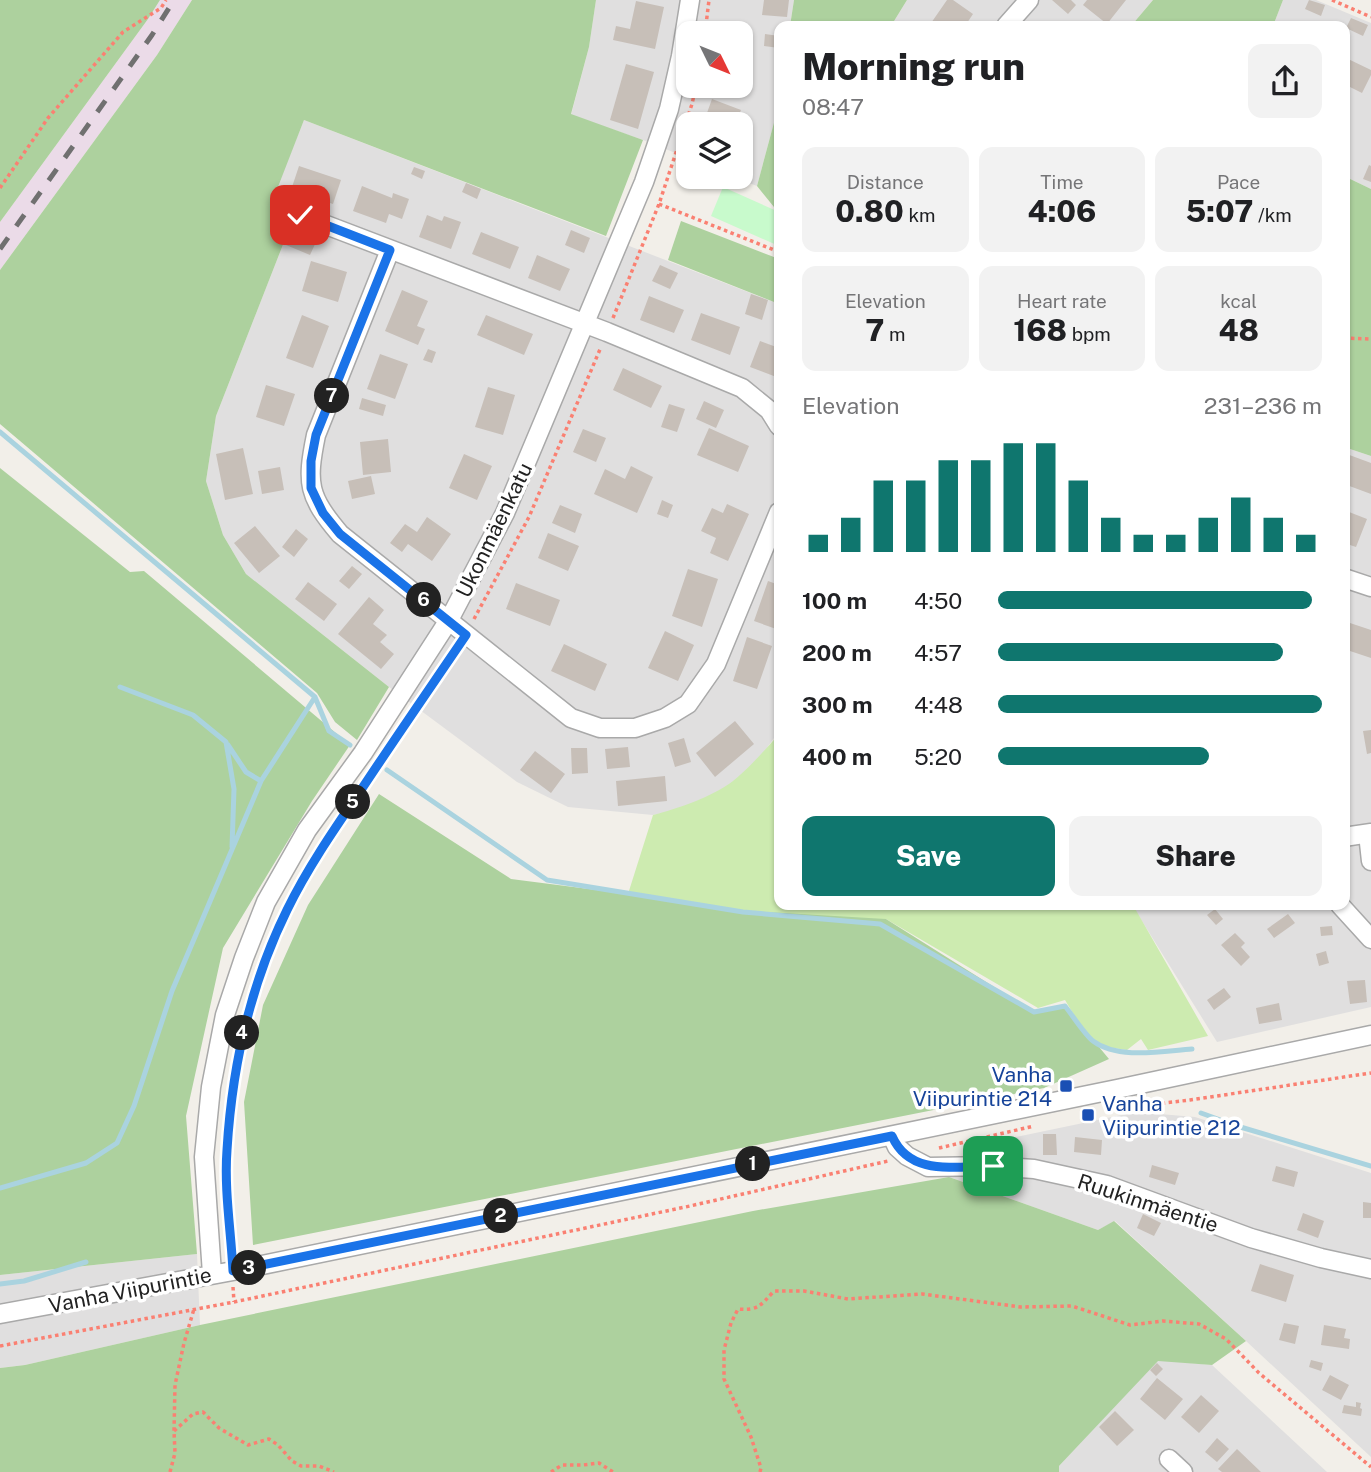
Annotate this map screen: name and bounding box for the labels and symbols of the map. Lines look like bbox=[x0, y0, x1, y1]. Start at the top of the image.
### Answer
north arrow bbox=[676, 21, 752, 98]
pin bbox=[270, 185, 330, 245]
pin: 7 bbox=[314, 378, 350, 414]
street label: Ukonmäenkatu bbox=[451, 459, 537, 601]
pin: 6 bbox=[406, 582, 442, 618]
pin: 5 bbox=[336, 784, 370, 820]
pin: 4 bbox=[224, 1016, 260, 1050]
place label: Vanha Viipurintie 214 bbox=[913, 1062, 1052, 1111]
marker: Vanha Viipurintie 214 bbox=[1058, 1078, 1074, 1094]
place label: Vanha Viipurintie 212 bbox=[1102, 1091, 1241, 1140]
marker: Vanha Viipurintie 212 bbox=[1080, 1107, 1096, 1123]
pin bbox=[963, 1136, 1023, 1196]
pin: 1 bbox=[736, 1146, 770, 1182]
street label: Ruukinmäentie bbox=[1075, 1168, 1221, 1238]
pin: 2 bbox=[484, 1198, 518, 1234]
pin: 3 bbox=[232, 1250, 266, 1286]
street label: Vanha Viipurintie bbox=[46, 1262, 214, 1318]

